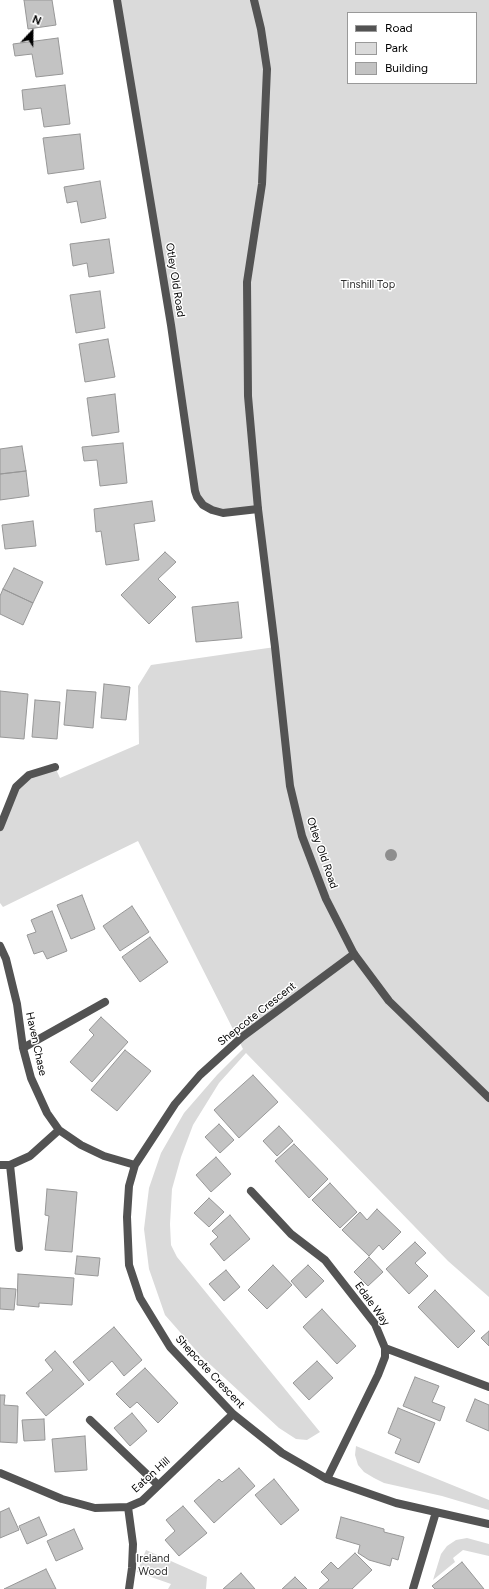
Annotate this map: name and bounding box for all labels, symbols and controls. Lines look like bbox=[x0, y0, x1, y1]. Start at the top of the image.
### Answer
north arrow bbox=[12, 12, 52, 52]
legend bbox=[347, 12, 477, 84]
text: N bbox=[30, 13, 43, 28]
text: Road bbox=[385, 21, 413, 35]
text: Park bbox=[385, 41, 408, 55]
text: Building bbox=[385, 61, 428, 75]
street label: Otley Old Road bbox=[163, 242, 187, 318]
park label: Tinshill Top bbox=[341, 278, 395, 292]
street label: Otley Old Road bbox=[304, 815, 340, 891]
street label: Shepcote Crescent bbox=[215, 979, 299, 1049]
street label: Haven Chase bbox=[23, 1011, 49, 1077]
street label: Edale Way bbox=[352, 1279, 392, 1329]
street label: Shepcote Crescent bbox=[173, 1333, 247, 1411]
street label: Eaton Hill bbox=[129, 1454, 173, 1496]
park label: Ireland Wood bbox=[136, 1552, 170, 1578]

